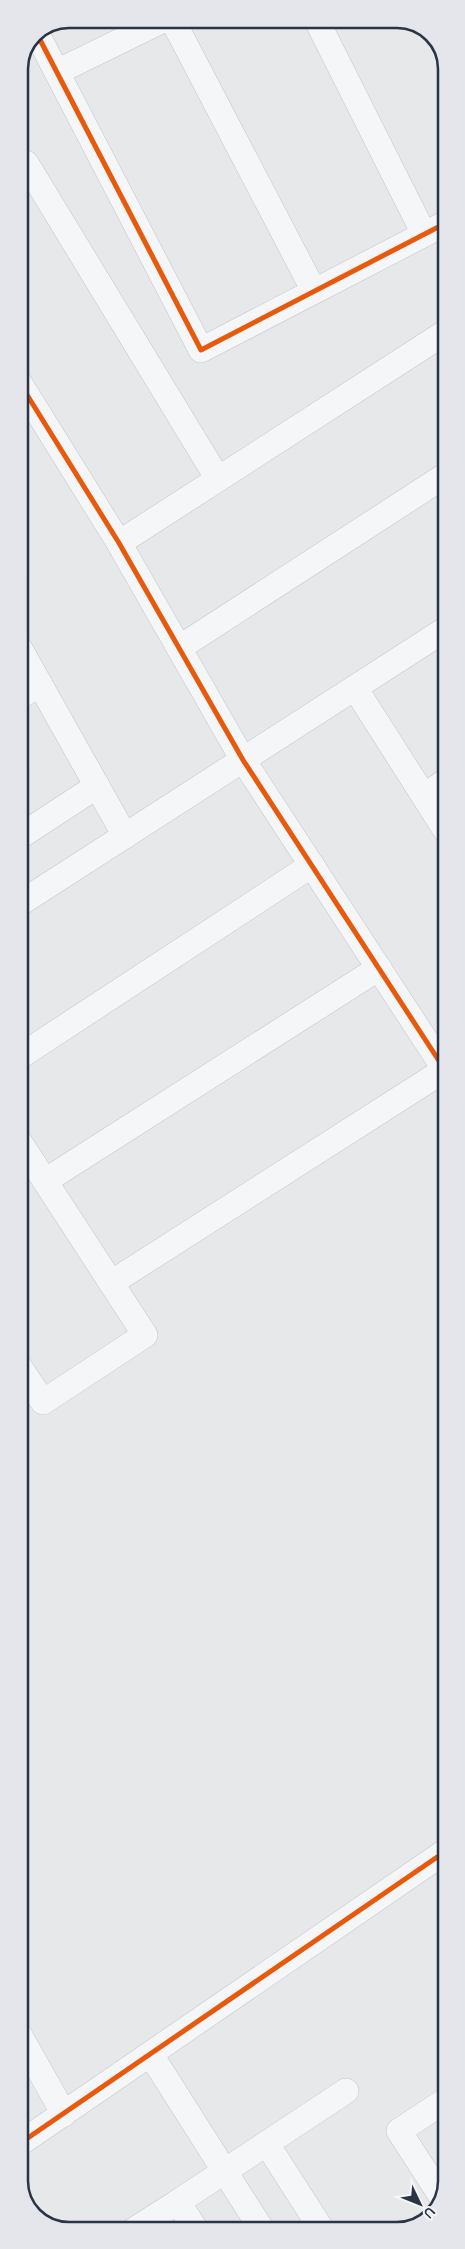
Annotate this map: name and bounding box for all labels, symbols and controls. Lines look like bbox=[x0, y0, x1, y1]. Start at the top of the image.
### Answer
north arrow bbox=[395, 2179, 445, 2229]
text: U bbox=[420, 2203, 439, 2223]

